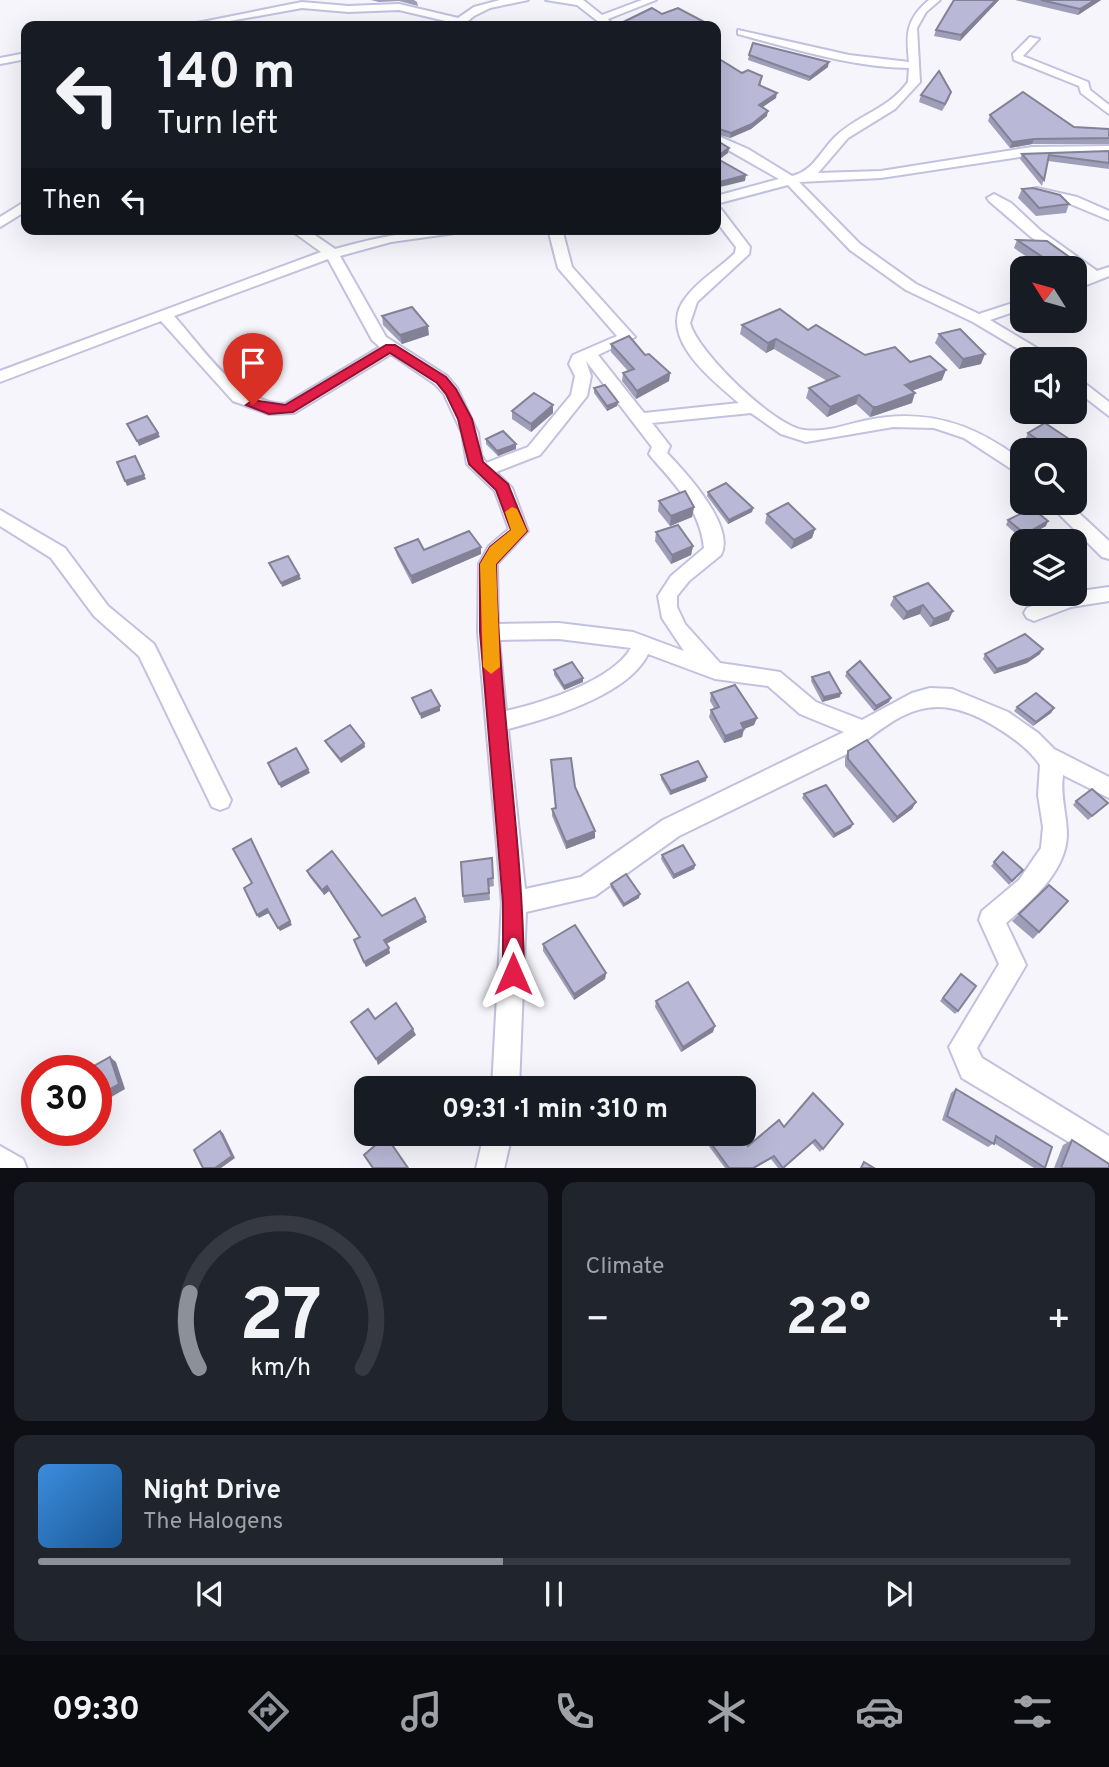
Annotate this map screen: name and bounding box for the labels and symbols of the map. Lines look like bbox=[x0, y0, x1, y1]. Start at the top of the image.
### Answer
north arrow bbox=[1010, 256, 1087, 332]
pin bbox=[223, 333, 283, 405]
position arrow bbox=[476, 937, 550, 1011]
speed limit sign: 30 bbox=[21, 1055, 112, 1146]

